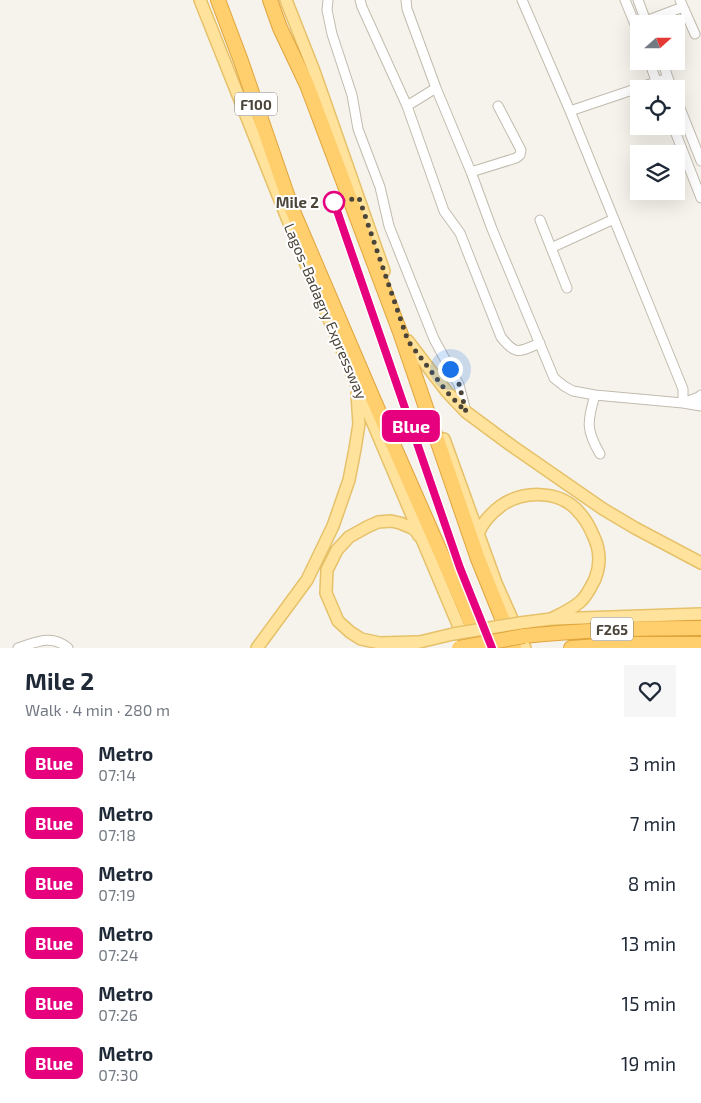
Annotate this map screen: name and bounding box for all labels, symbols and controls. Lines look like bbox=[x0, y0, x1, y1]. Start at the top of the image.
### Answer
north arrow bbox=[630, 15, 685, 70]
map controls bbox=[630, 15, 685, 200]
button: locate bbox=[630, 80, 685, 135]
road number: F100 bbox=[235, 92, 277, 116]
button: layers bbox=[630, 145, 685, 200]
marker: Mile 2 bbox=[323, 191, 345, 213]
place label: Mile 2 bbox=[276, 193, 319, 211]
street label: Lagos-Badagry Expressway bbox=[281, 220, 371, 402]
your location bbox=[438, 357, 463, 382]
line badge: Blue bbox=[376, 410, 446, 442]
text: Blue bbox=[392, 415, 430, 437]
road number: F265 bbox=[591, 618, 633, 640]
button: heart bbox=[624, 665, 676, 717]
text: Mile 2 bbox=[25, 666, 94, 695]
text: Walk · 4 min · 280 m bbox=[25, 700, 170, 719]
text: Metro bbox=[98, 742, 153, 765]
text: Blue bbox=[35, 752, 73, 774]
text: 3 min bbox=[629, 752, 676, 775]
text: 07:14 bbox=[98, 765, 136, 784]
text: Metro bbox=[98, 802, 153, 825]
text: Blue bbox=[35, 812, 73, 834]
text: 7 min bbox=[630, 812, 676, 835]
text: 07:18 bbox=[98, 825, 136, 844]
text: Metro bbox=[98, 862, 153, 885]
text: Blue bbox=[35, 872, 73, 894]
text: 8 min bbox=[628, 872, 676, 895]
text: 07:19 bbox=[98, 885, 135, 904]
text: Metro bbox=[98, 922, 153, 945]
text: Blue bbox=[35, 932, 73, 954]
text: 13 min bbox=[621, 932, 676, 955]
text: 07:24 bbox=[98, 945, 139, 964]
text: Metro bbox=[98, 982, 153, 1005]
text: Blue bbox=[35, 992, 73, 1014]
text: 15 min bbox=[622, 992, 676, 1015]
text: 07:26 bbox=[98, 1005, 138, 1024]
text: Metro bbox=[98, 1042, 153, 1065]
text: Blue bbox=[35, 1052, 73, 1074]
text: 19 min bbox=[621, 1052, 676, 1075]
text: 07:30 bbox=[98, 1065, 138, 1084]

